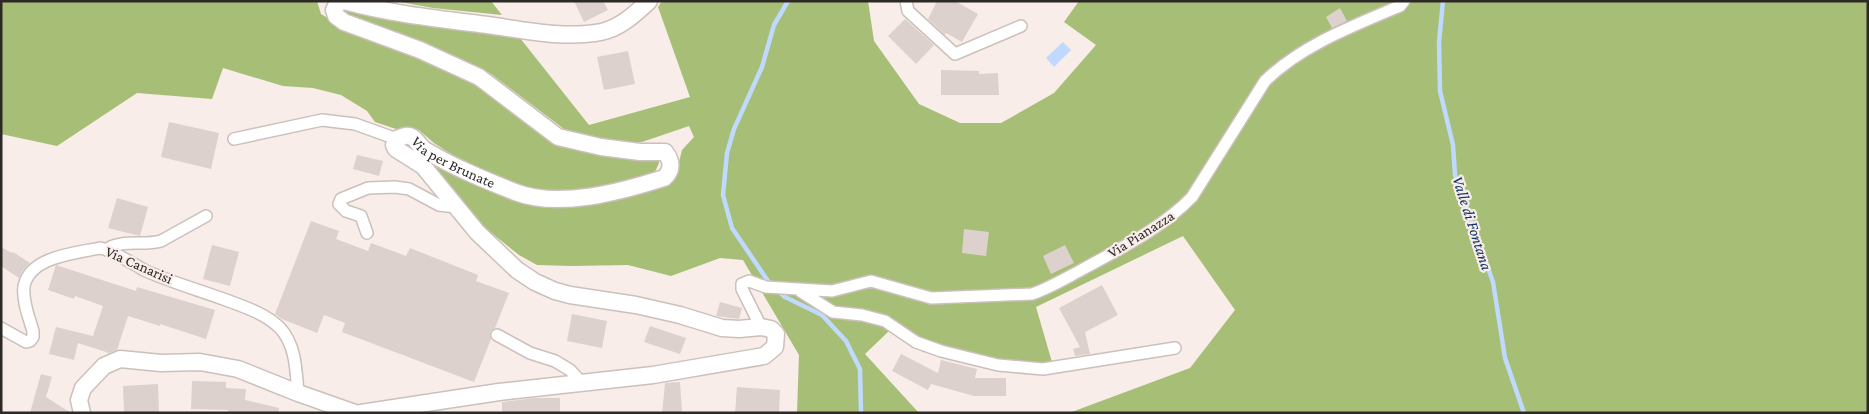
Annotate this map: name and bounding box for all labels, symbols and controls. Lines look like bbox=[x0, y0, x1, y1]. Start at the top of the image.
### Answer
street label: Via per Brunate bbox=[408, 133, 498, 191]
water label: Valle di Fontana bbox=[1449, 174, 1496, 273]
street label: Via Pianazza bbox=[1105, 207, 1177, 261]
street label: Via Canarisi bbox=[103, 243, 175, 287]

